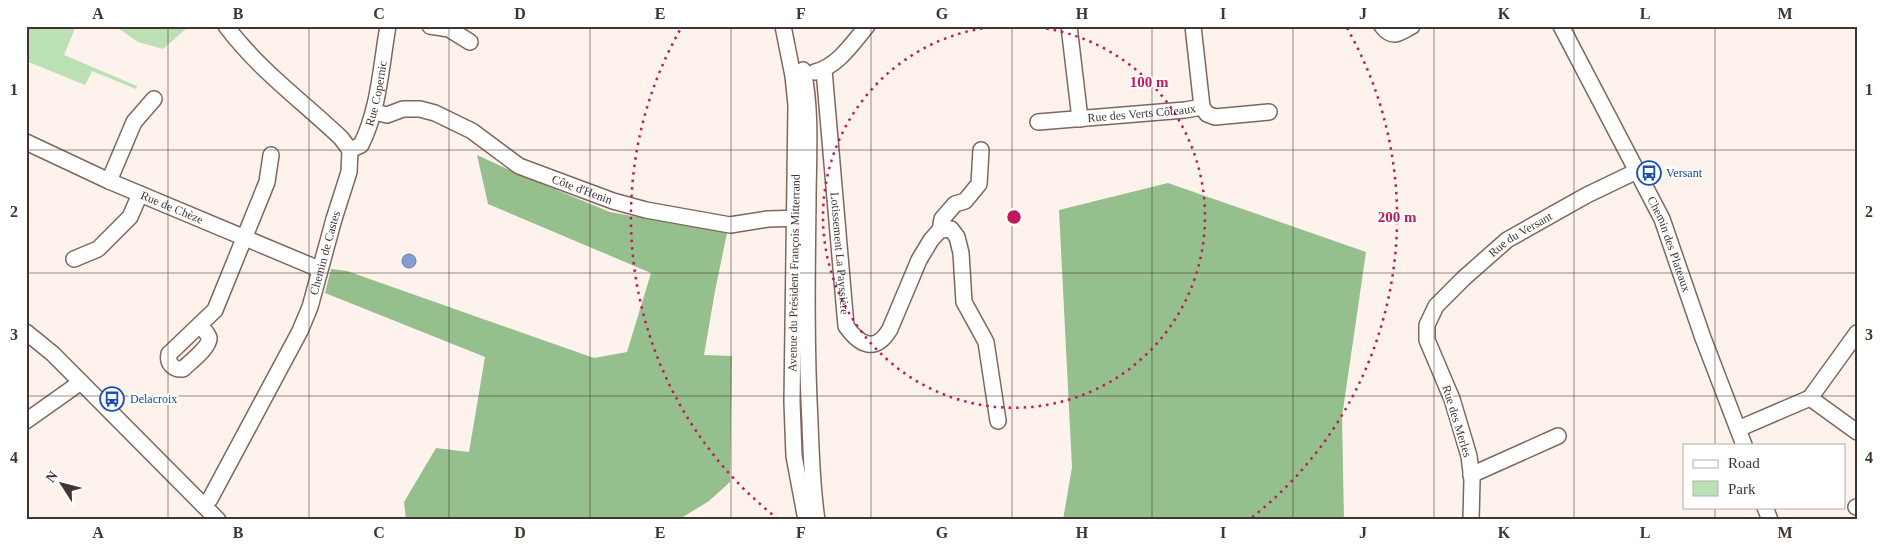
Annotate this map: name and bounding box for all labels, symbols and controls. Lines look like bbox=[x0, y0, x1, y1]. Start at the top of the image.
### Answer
text: A bbox=[92, 5, 104, 22]
text: B bbox=[233, 5, 244, 22]
text: C bbox=[373, 5, 385, 22]
text: D bbox=[514, 5, 526, 22]
text: E bbox=[655, 5, 665, 22]
text: F bbox=[796, 5, 806, 22]
text: G bbox=[936, 5, 949, 22]
text: H bbox=[1076, 5, 1089, 22]
text: I bbox=[1220, 5, 1226, 22]
text: J bbox=[1359, 5, 1367, 22]
text: K bbox=[1498, 5, 1511, 22]
text: L bbox=[1640, 5, 1650, 22]
text: M bbox=[1777, 5, 1793, 22]
street label: Rue Copernic bbox=[362, 60, 390, 128]
text: 100 m bbox=[1130, 74, 1169, 90]
text: 1 bbox=[10, 81, 18, 98]
text: 1 bbox=[1865, 81, 1873, 98]
street label: Rue des Verts Côteaux bbox=[1087, 101, 1197, 125]
bus stop icon: Versant bbox=[1636, 160, 1662, 186]
place label: Versant bbox=[1666, 166, 1703, 180]
street label: Côte d'Henin bbox=[550, 172, 614, 207]
street label: Avenue du Président François Mitterrand bbox=[785, 174, 803, 372]
street label: Rue de Chèze bbox=[139, 188, 205, 227]
street label: Lotissement La Payssière bbox=[828, 192, 852, 315]
street label: Chemin des Plateaux bbox=[1644, 194, 1694, 294]
text: 2 bbox=[10, 203, 18, 220]
text: 2 bbox=[1865, 203, 1873, 220]
centre of rings bbox=[1005, 208, 1023, 226]
street label: Chemin de Castes bbox=[307, 209, 343, 296]
text: 200 m bbox=[1378, 209, 1417, 225]
street label: Rue du Versant bbox=[1486, 209, 1555, 260]
text: 3 bbox=[10, 326, 18, 343]
text: 3 bbox=[1865, 326, 1873, 343]
street label: Rue des Merles bbox=[1439, 383, 1475, 459]
bus stop icon: Delacroix bbox=[99, 386, 125, 412]
place label: Delacroix bbox=[130, 392, 177, 406]
legend bbox=[1683, 444, 1846, 508]
text: 4 bbox=[10, 449, 18, 466]
text: 4 bbox=[1865, 449, 1873, 466]
text: Road bbox=[1728, 455, 1760, 471]
north arrow bbox=[38, 458, 88, 508]
text: N bbox=[43, 468, 61, 485]
text: Park bbox=[1728, 481, 1756, 497]
text: A bbox=[92, 524, 104, 541]
text: B bbox=[233, 524, 244, 541]
text: C bbox=[373, 524, 385, 541]
text: D bbox=[514, 524, 526, 541]
text: E bbox=[655, 524, 665, 541]
text: F bbox=[796, 524, 806, 541]
text: G bbox=[936, 524, 949, 541]
text: H bbox=[1076, 524, 1089, 541]
text: I bbox=[1220, 524, 1226, 541]
text: J bbox=[1359, 524, 1367, 541]
text: K bbox=[1498, 524, 1511, 541]
text: L bbox=[1640, 524, 1650, 541]
text: M bbox=[1777, 524, 1793, 541]

